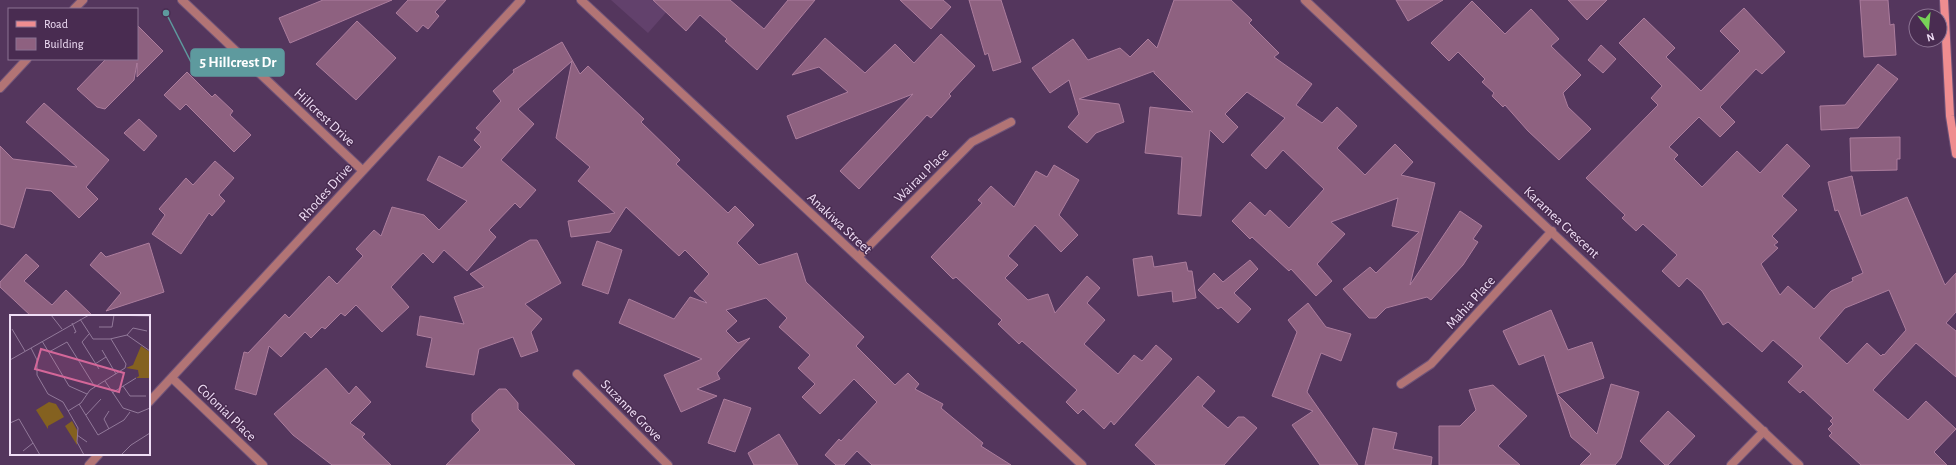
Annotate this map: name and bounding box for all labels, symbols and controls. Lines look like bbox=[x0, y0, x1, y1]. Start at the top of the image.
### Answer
legend bbox=[8, 8, 138, 60]
north arrow bbox=[1908, 8, 1948, 48]
text: Road bbox=[44, 18, 68, 30]
text: N bbox=[1925, 31, 1936, 43]
text: Building bbox=[44, 38, 84, 50]
callout: 5 Hillcrest Dr bbox=[191, 49, 284, 76]
text: 5 Hillcrest Dr bbox=[199, 55, 277, 70]
street label: Hillcrest Drive bbox=[291, 86, 357, 149]
street label: Wairau Place bbox=[892, 146, 952, 206]
street label: Rhodes Drive bbox=[296, 161, 355, 224]
street label: Karamea Crescent bbox=[1521, 184, 1602, 262]
street label: Anakiwa Street bbox=[804, 191, 875, 257]
street label: Mahia Place bbox=[1444, 274, 1498, 332]
inset map bbox=[10, 315, 150, 455]
street label: Suzanne Grove bbox=[598, 377, 665, 444]
street label: Colonial Place bbox=[194, 381, 258, 444]

